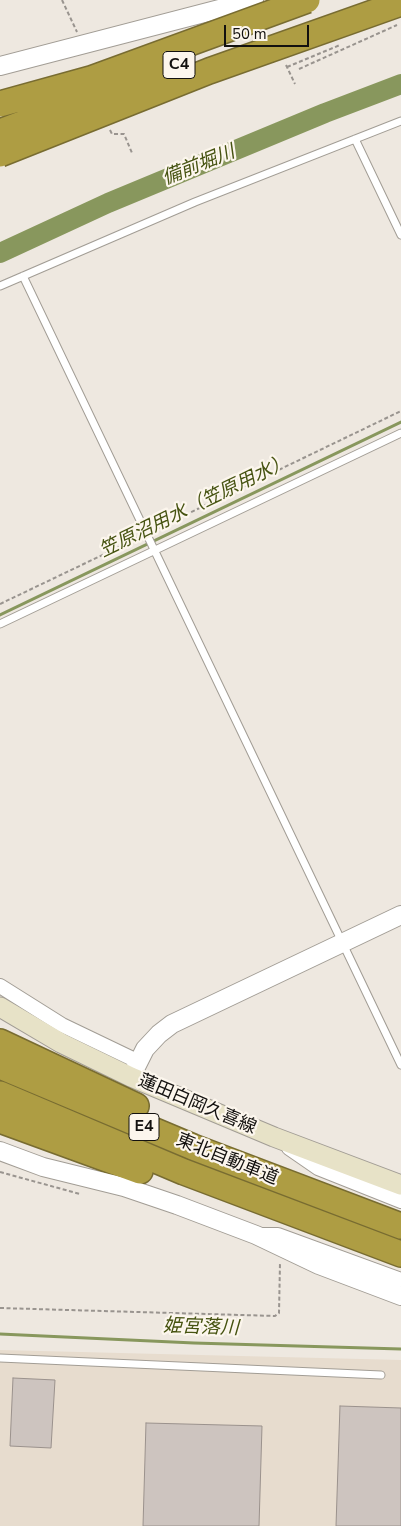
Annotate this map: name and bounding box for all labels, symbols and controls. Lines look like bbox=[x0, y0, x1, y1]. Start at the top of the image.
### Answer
scale bar bbox=[226, 15, 311, 47]
text: 50 m bbox=[232, 24, 267, 44]
road number: C4 bbox=[163, 52, 195, 78]
water label: 備前堀川 bbox=[159, 141, 239, 191]
water label: 笠原沼用水（笠原用水） bbox=[96, 451, 294, 563]
street label: 蓮田白岡久喜線 bbox=[135, 1070, 259, 1140]
road number: E4 bbox=[129, 1114, 159, 1140]
street label: 東北自動車道 bbox=[173, 1130, 281, 1190]
water label: 姫宮落川 bbox=[163, 1315, 239, 1341]

